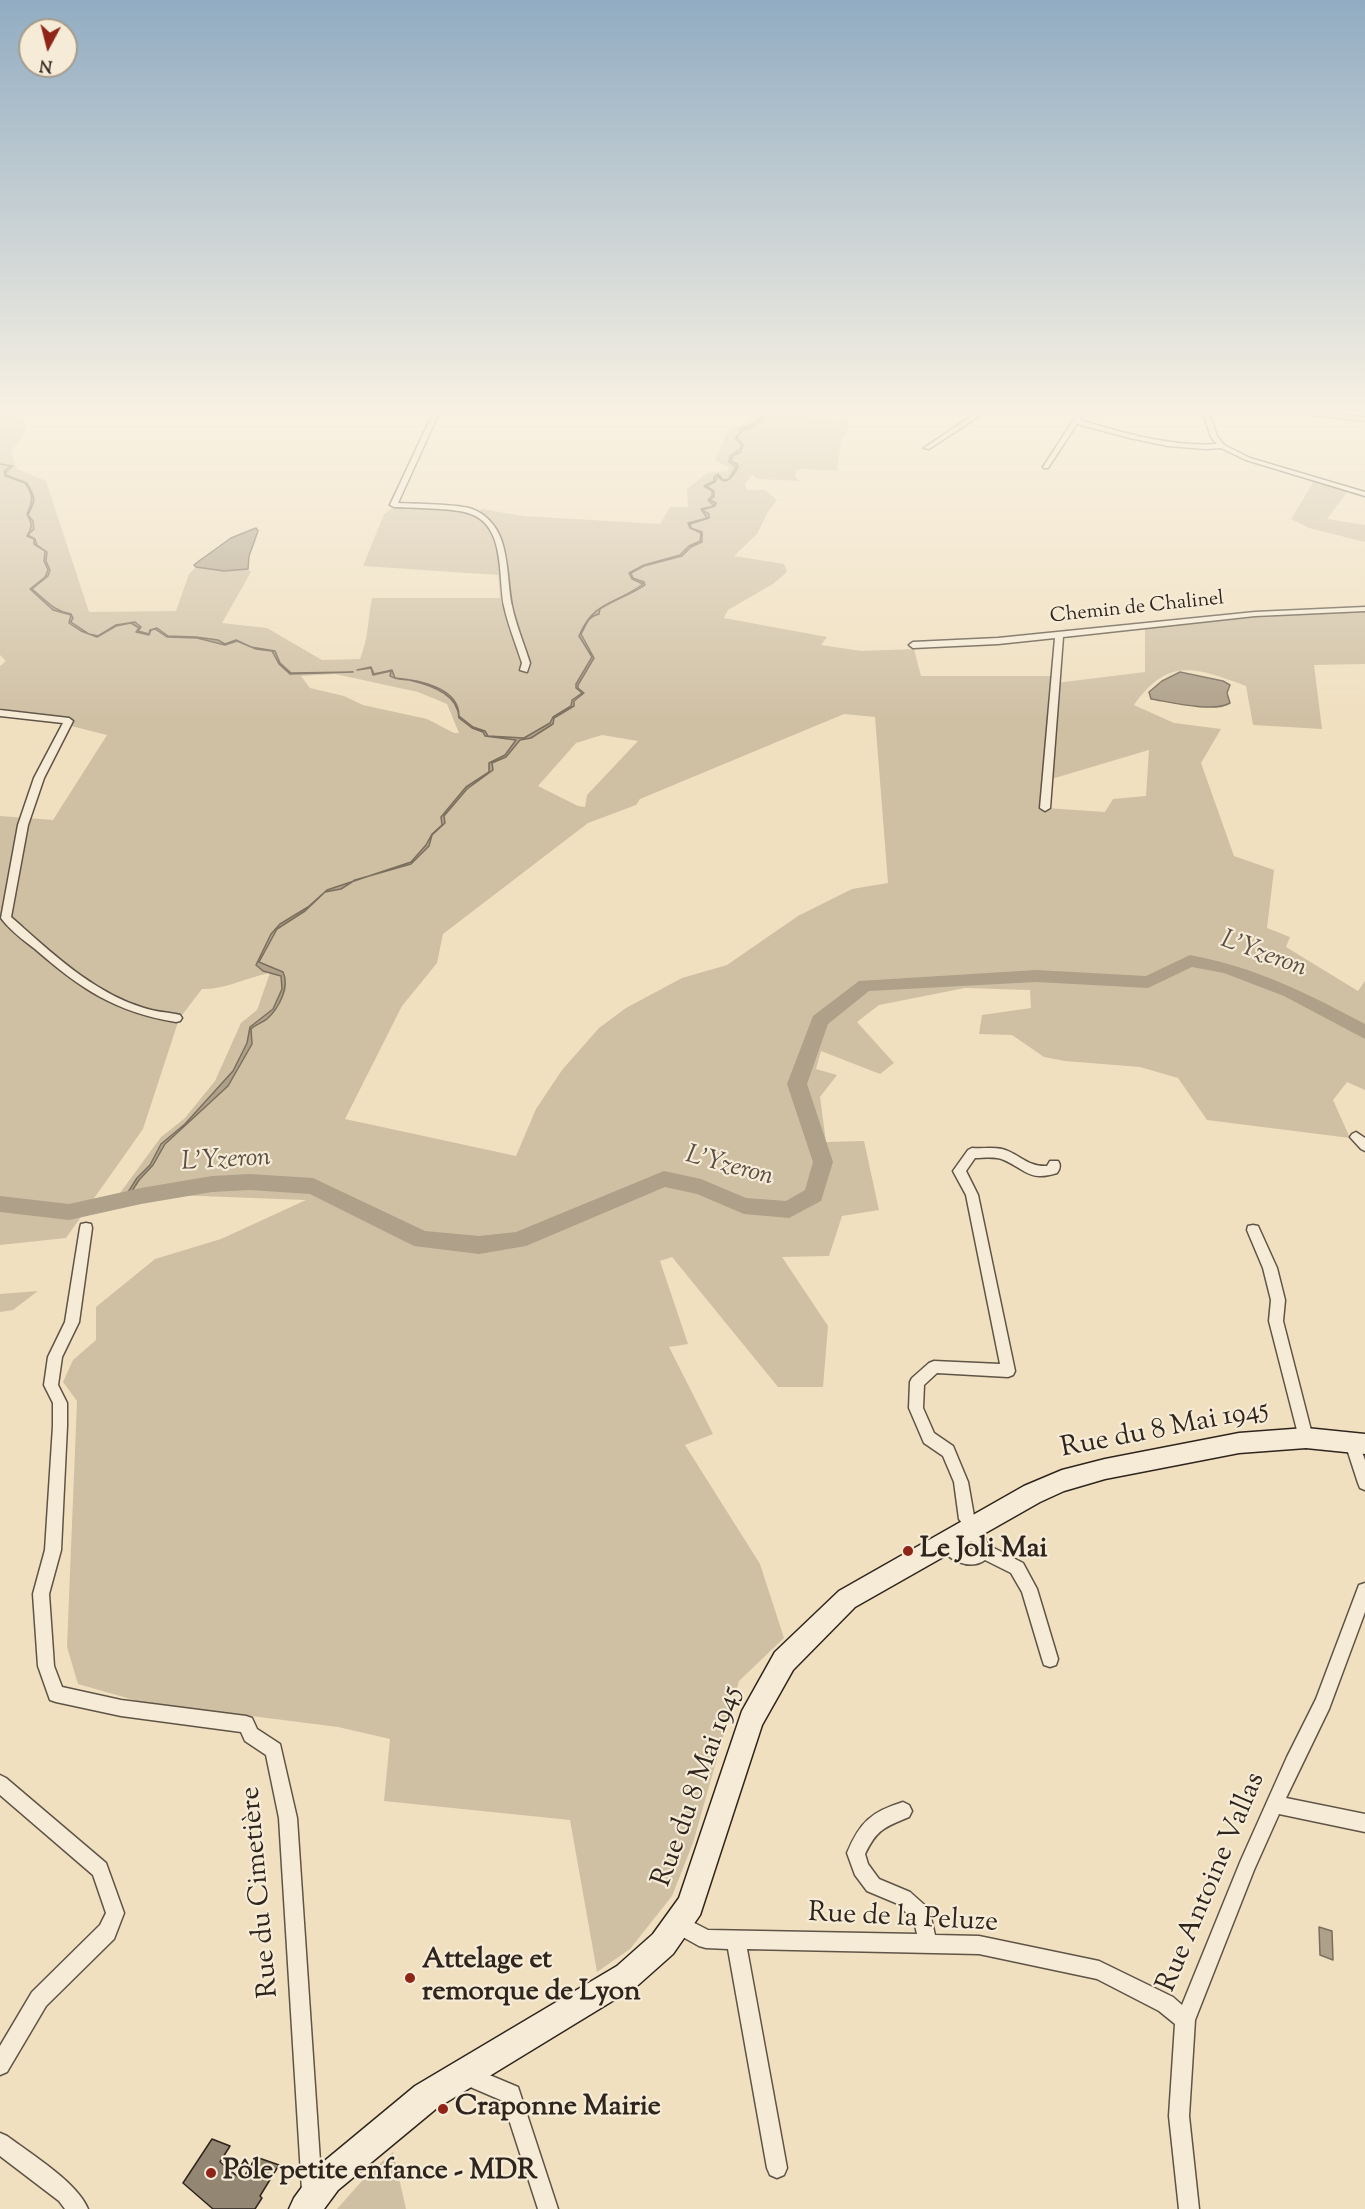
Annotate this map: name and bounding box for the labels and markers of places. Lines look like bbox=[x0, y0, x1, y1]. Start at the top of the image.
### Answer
place label: Le Joli Mai bbox=[920, 1534, 1048, 1568]
marker: Le Joli Mai bbox=[901, 1544, 915, 1558]
place label: Attelage et remorque de Lyon bbox=[422, 1945, 641, 2011]
marker: Attelage et remorque de Lyon bbox=[403, 1971, 417, 1985]
place label: Craponne Mairie bbox=[455, 2092, 661, 2126]
marker: Craponne Mairie bbox=[436, 2102, 450, 2116]
place label: Pôle petite enfance - MDR bbox=[223, 2156, 537, 2190]
marker: Pôle petite enfance - MDR bbox=[204, 2166, 218, 2180]

